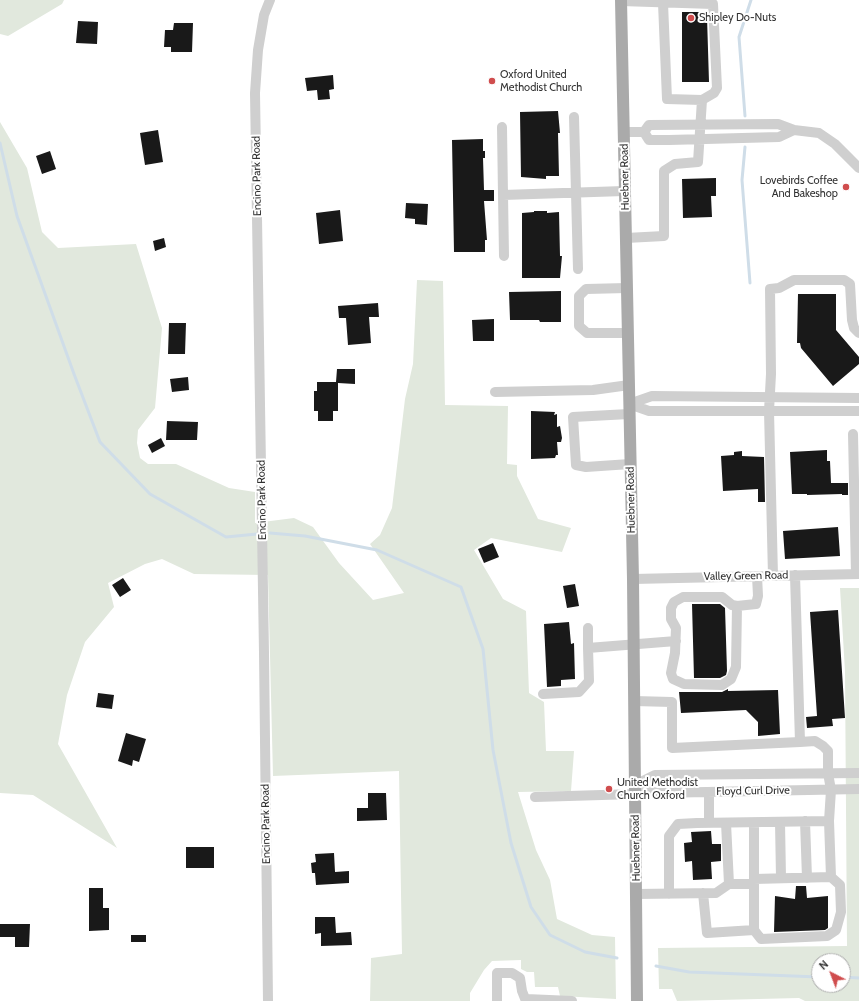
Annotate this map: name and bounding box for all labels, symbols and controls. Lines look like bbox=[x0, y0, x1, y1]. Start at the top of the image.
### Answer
place label: Shipley Do-Nuts bbox=[699, 11, 776, 25]
marker: Shipley Do-Nuts bbox=[686, 13, 696, 23]
place label: Oxford United Methodist Church bbox=[500, 68, 582, 94]
marker: Oxford United Methodist Church bbox=[487, 76, 497, 86]
street label: Encino Park Road bbox=[250, 136, 264, 216]
street label: Huebner Road bbox=[618, 144, 632, 210]
place label: Lovebirds Coffee And Bakeshop bbox=[760, 174, 838, 200]
marker: Lovebirds Coffee And Bakeshop bbox=[841, 182, 851, 192]
street label: Encino Park Road bbox=[255, 460, 269, 540]
street label: Huebner Road bbox=[624, 467, 638, 533]
street label: Valley Green Road bbox=[704, 569, 788, 583]
place label: United Methodist Church Oxford bbox=[617, 776, 698, 802]
street label: Encino Park Road bbox=[259, 784, 273, 864]
marker: United Methodist Church Oxford bbox=[604, 784, 614, 794]
street label: Floyd Curl Drive bbox=[716, 784, 790, 798]
street label: Huebner Road bbox=[629, 815, 643, 881]
north arrow bbox=[811, 953, 851, 993]
text: N bbox=[816, 957, 831, 973]

